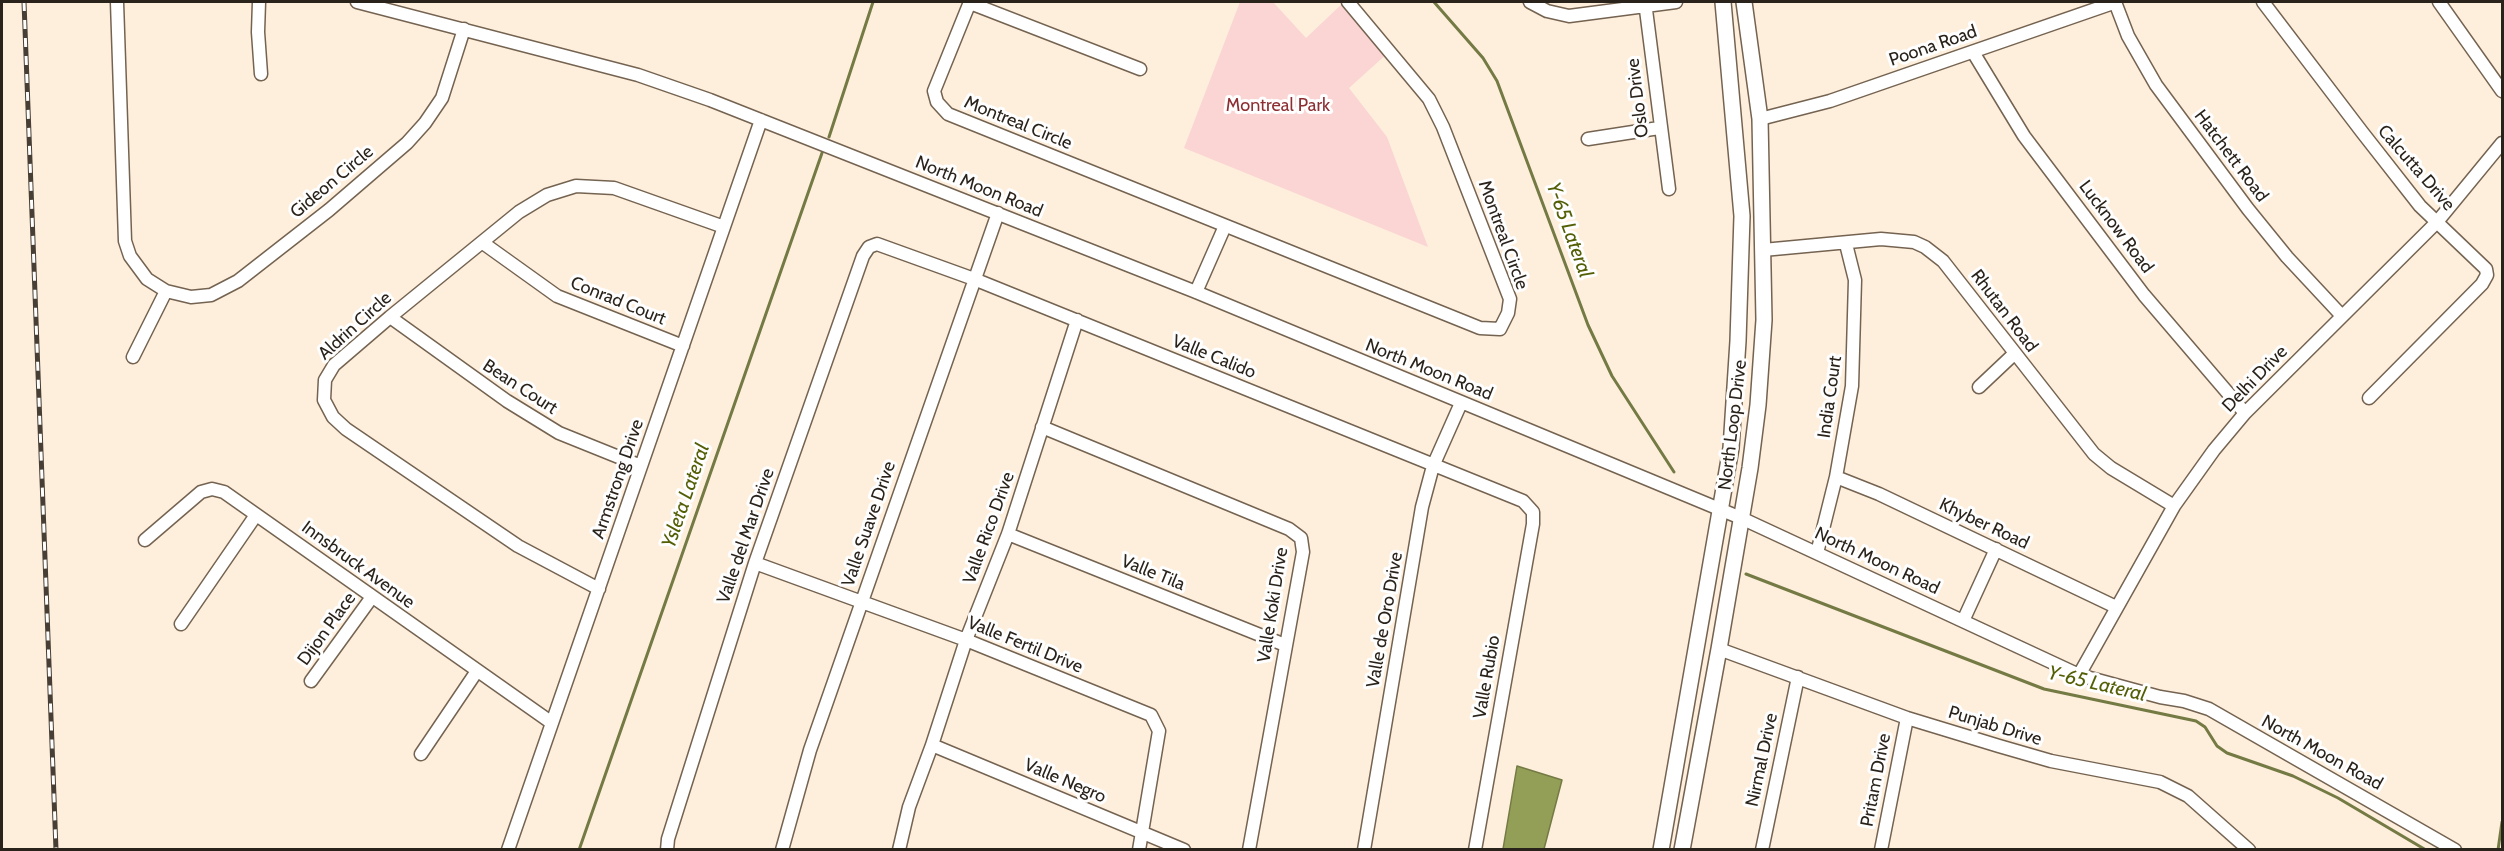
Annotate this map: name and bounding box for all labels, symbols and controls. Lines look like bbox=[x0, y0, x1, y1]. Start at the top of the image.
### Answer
street label: Poona Road bbox=[1886, 21, 1980, 71]
street label: Oslo Drive bbox=[1622, 57, 1654, 139]
street label: Montreal Circle bbox=[961, 92, 1075, 154]
park label: Montreal Park bbox=[1226, 95, 1330, 117]
street label: Hatchett Road bbox=[2189, 106, 2273, 206]
street label: Calcutta Drive bbox=[2373, 121, 2459, 215]
street label: Gideon Circle bbox=[286, 141, 378, 223]
street label: North Moon Road bbox=[912, 152, 1046, 222]
street label: Lucknow Road bbox=[2074, 176, 2158, 278]
street label: Montreal Circle bbox=[1473, 178, 1533, 292]
water label: Y-65 Lateral bbox=[1541, 179, 1597, 281]
street label: Rhutan Road bbox=[1966, 265, 2042, 357]
street label: Conrad Court bbox=[567, 272, 669, 330]
street label: Aldrin Circle bbox=[314, 287, 396, 365]
street label: Valle Calido bbox=[1169, 330, 1259, 384]
street label: North Moon Road bbox=[1362, 335, 1496, 405]
street label: Delhi Drive bbox=[2218, 341, 2292, 417]
street label: India Court bbox=[1814, 354, 1846, 440]
street label: Bean Court bbox=[479, 355, 561, 419]
street label: North Loop Drive bbox=[1714, 359, 1752, 491]
street label: Armstrong Drive bbox=[587, 416, 649, 542]
water label: Ysleta Lateral bbox=[657, 441, 715, 551]
street label: Valle Suave Drive bbox=[837, 459, 901, 589]
street label: Valle del Mar Drive bbox=[713, 466, 779, 606]
street label: Valle Rico Drive bbox=[959, 469, 1019, 587]
street label: Khyber Road bbox=[1936, 494, 2032, 554]
street label: Innsbruck Avenue bbox=[297, 517, 419, 613]
street label: North Moon Road bbox=[1811, 523, 1943, 599]
street label: Valle Koki Drive bbox=[1253, 546, 1293, 664]
street label: Valle Tila bbox=[1118, 550, 1188, 596]
street label: Valle de Oro Drive bbox=[1362, 550, 1408, 690]
street label: Dijon Place bbox=[293, 588, 361, 670]
street label: Valle Fertil Drive bbox=[964, 612, 1086, 678]
street label: Valle Rubio bbox=[1469, 634, 1505, 720]
water label: Y-65 Lateral bbox=[2046, 661, 2148, 707]
street label: Punjab Drive bbox=[1946, 702, 2044, 750]
street label: Nirmal Drive bbox=[1742, 711, 1782, 809]
street label: North Moon Road bbox=[2258, 711, 2386, 795]
street label: Pritam Drive bbox=[1856, 732, 1896, 828]
street label: Valle Negro bbox=[1021, 754, 1109, 808]

